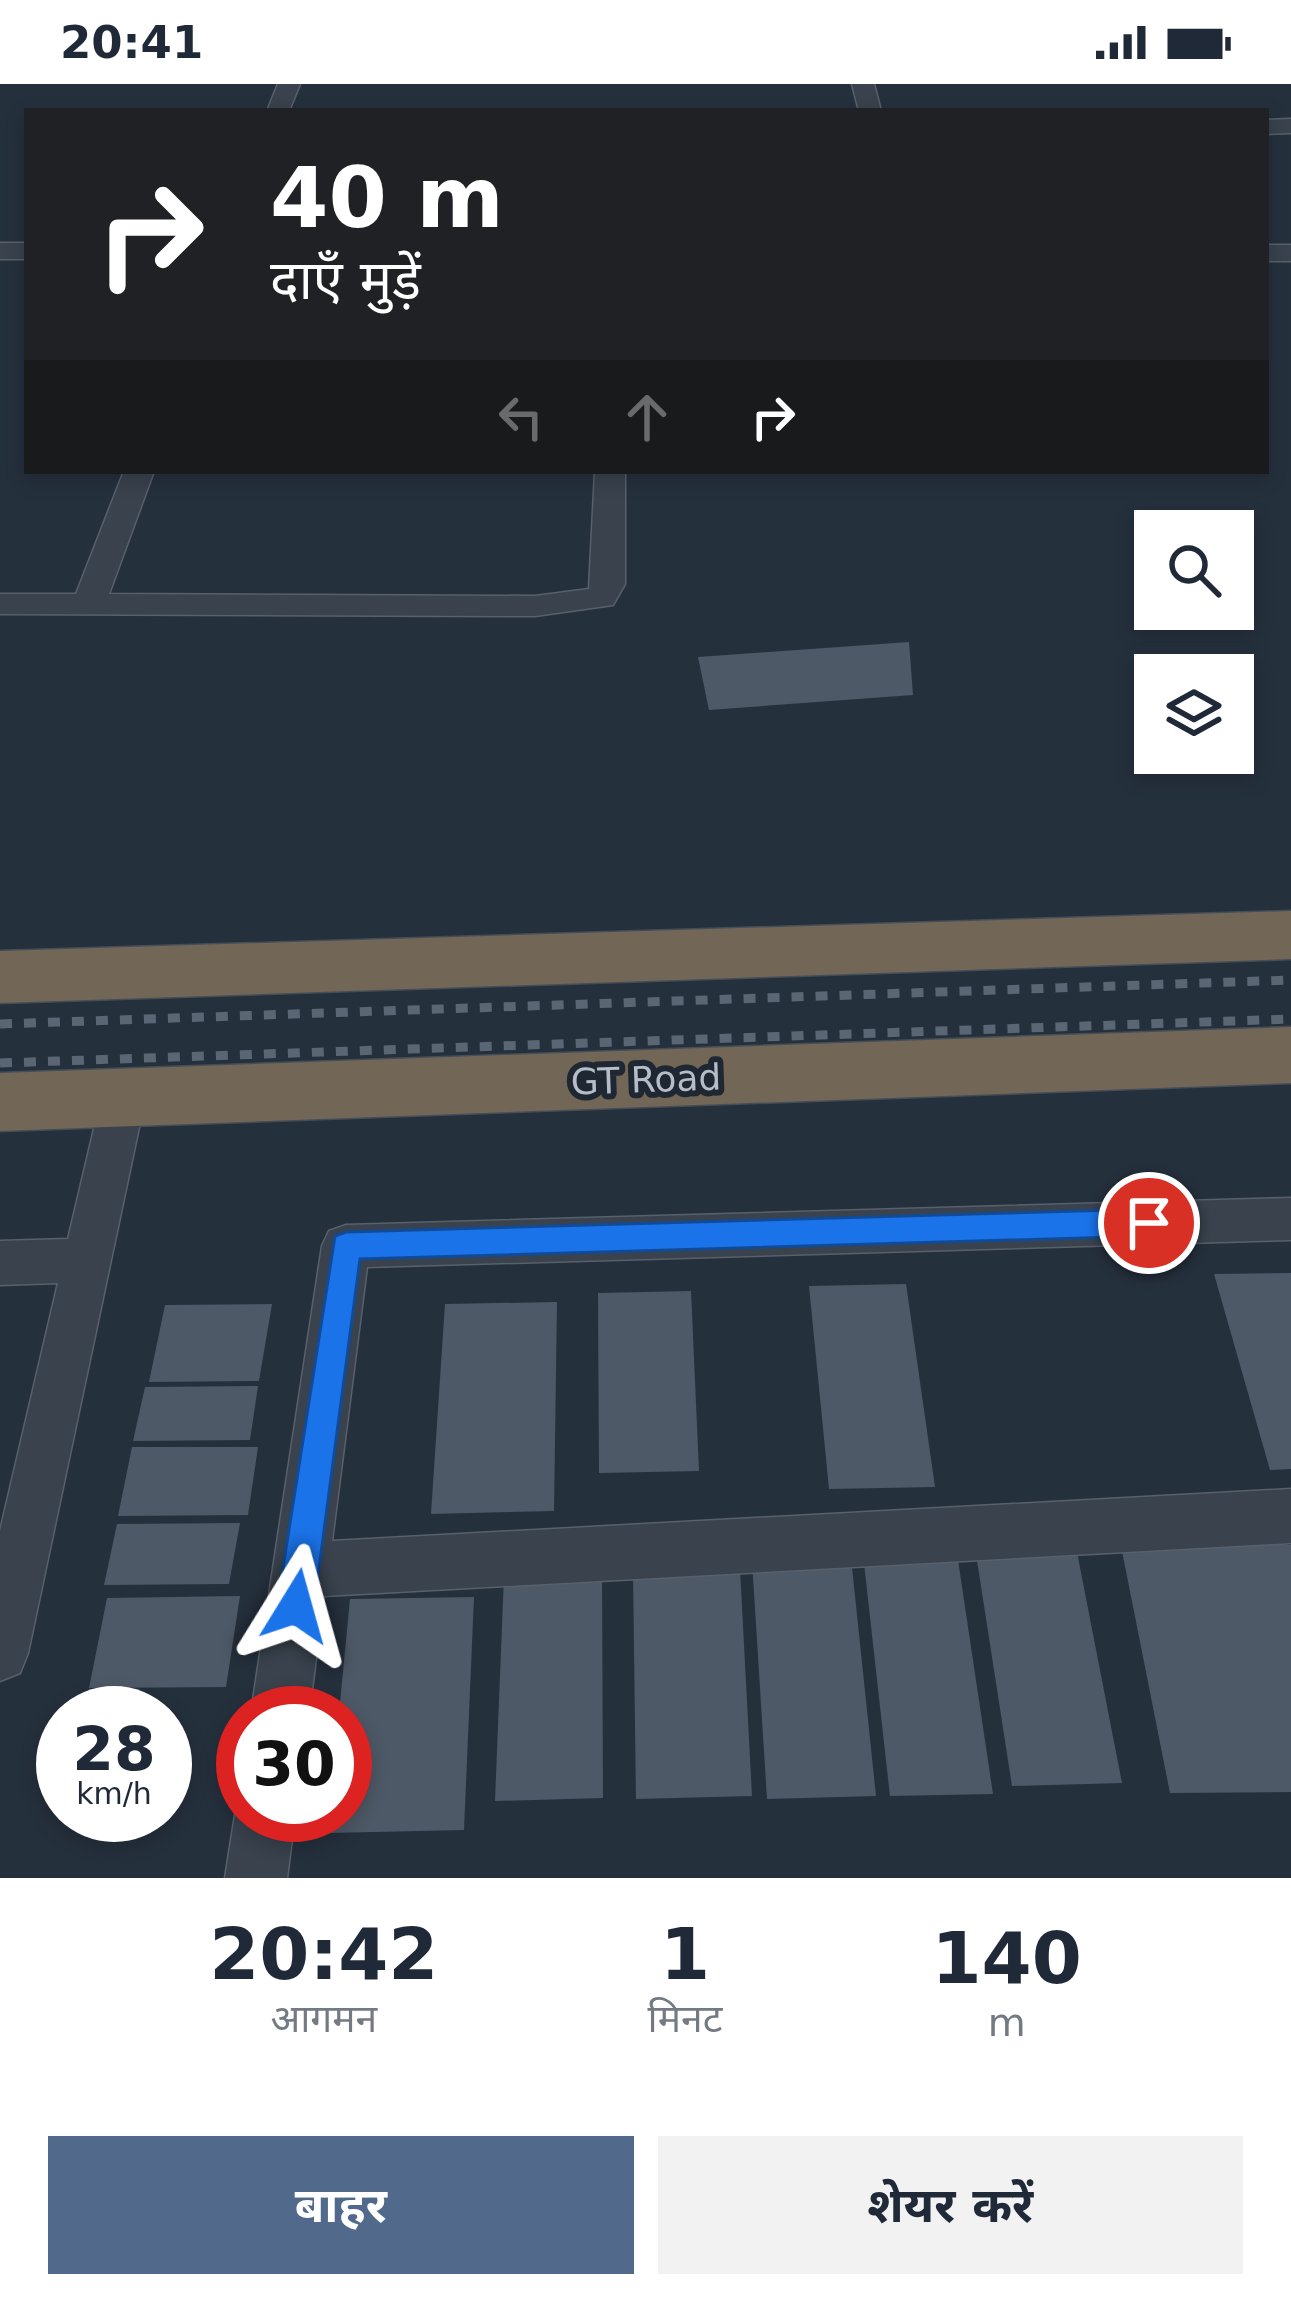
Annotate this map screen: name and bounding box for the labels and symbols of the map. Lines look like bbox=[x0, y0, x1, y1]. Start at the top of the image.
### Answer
street label: GT Road bbox=[570, 1056, 722, 1103]
pin bbox=[1098, 1172, 1200, 1274]
position arrow bbox=[233, 1543, 359, 1669]
speed limit sign: 30 bbox=[216, 1686, 372, 1842]

